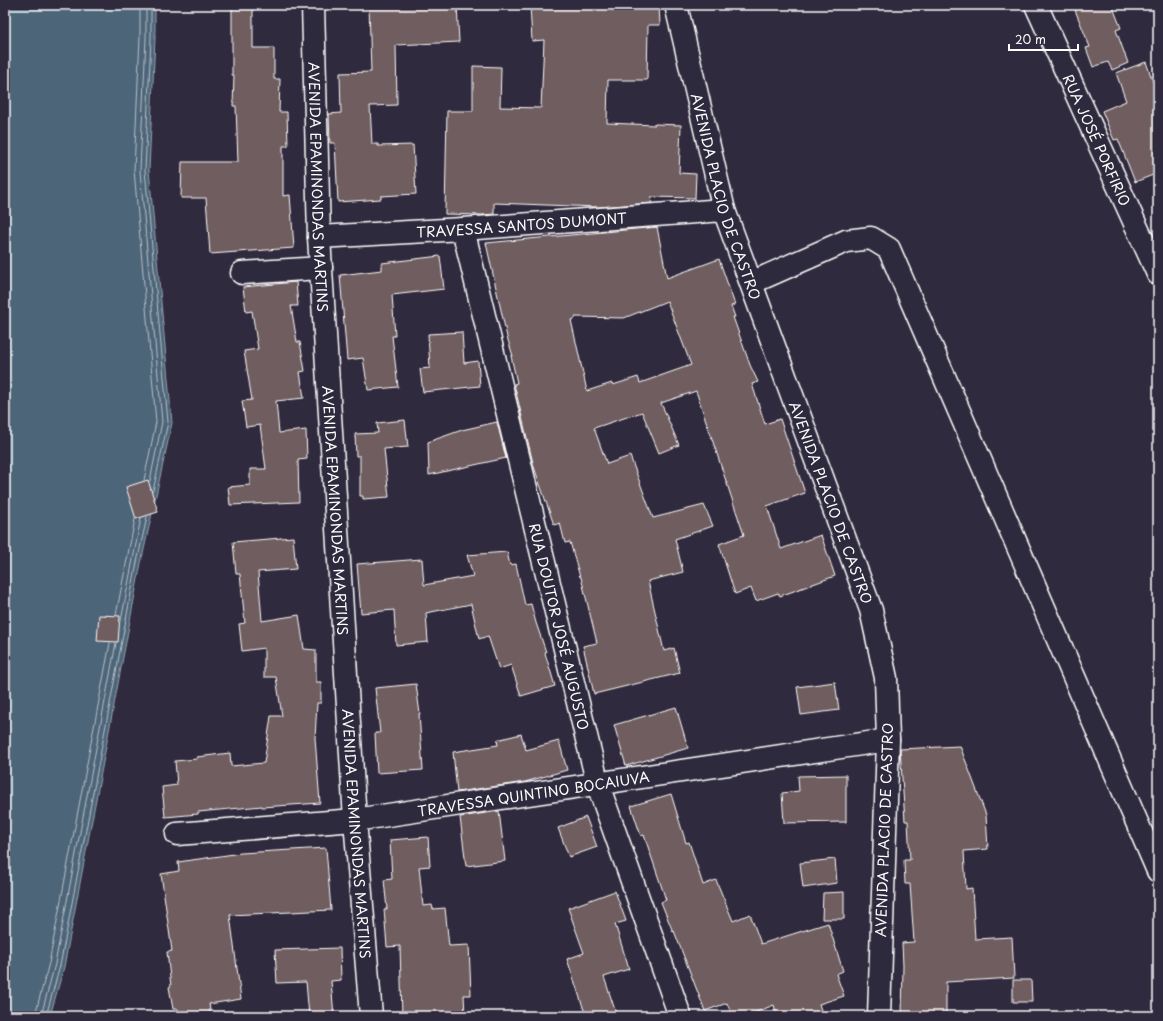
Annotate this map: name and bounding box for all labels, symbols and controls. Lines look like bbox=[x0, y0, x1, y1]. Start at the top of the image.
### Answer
scale bar bbox=[1009, 26, 1078, 52]
text: 20 m bbox=[1015, 30, 1046, 48]
street label: AVENIDA EPAMINONDAS MARTINS bbox=[304, 62, 334, 312]
street label: RUA JOSÉ PORFIRIO bbox=[1058, 71, 1136, 209]
street label: AVENIDA PLACIO DE CASTRO bbox=[686, 91, 767, 303]
street label: TRAVESSA SANTOS DUMONT bbox=[416, 207, 628, 242]
street label: AVENIDA EPAMINONDAS MARTINS bbox=[318, 385, 354, 636]
street label: AVENIDA PLACIO DE CASTRO bbox=[785, 398, 878, 607]
street label: RUA DOUTOR JOSÉ AUGUSTO bbox=[524, 521, 595, 732]
street label: AVENIDA EPAMINONDAS MARTINS bbox=[338, 708, 377, 959]
street label: AVENIDA PLACIO DE CASTRO bbox=[870, 722, 898, 938]
street label: TRAVESSA QUINTINO BOCAIUVA bbox=[416, 765, 651, 821]

